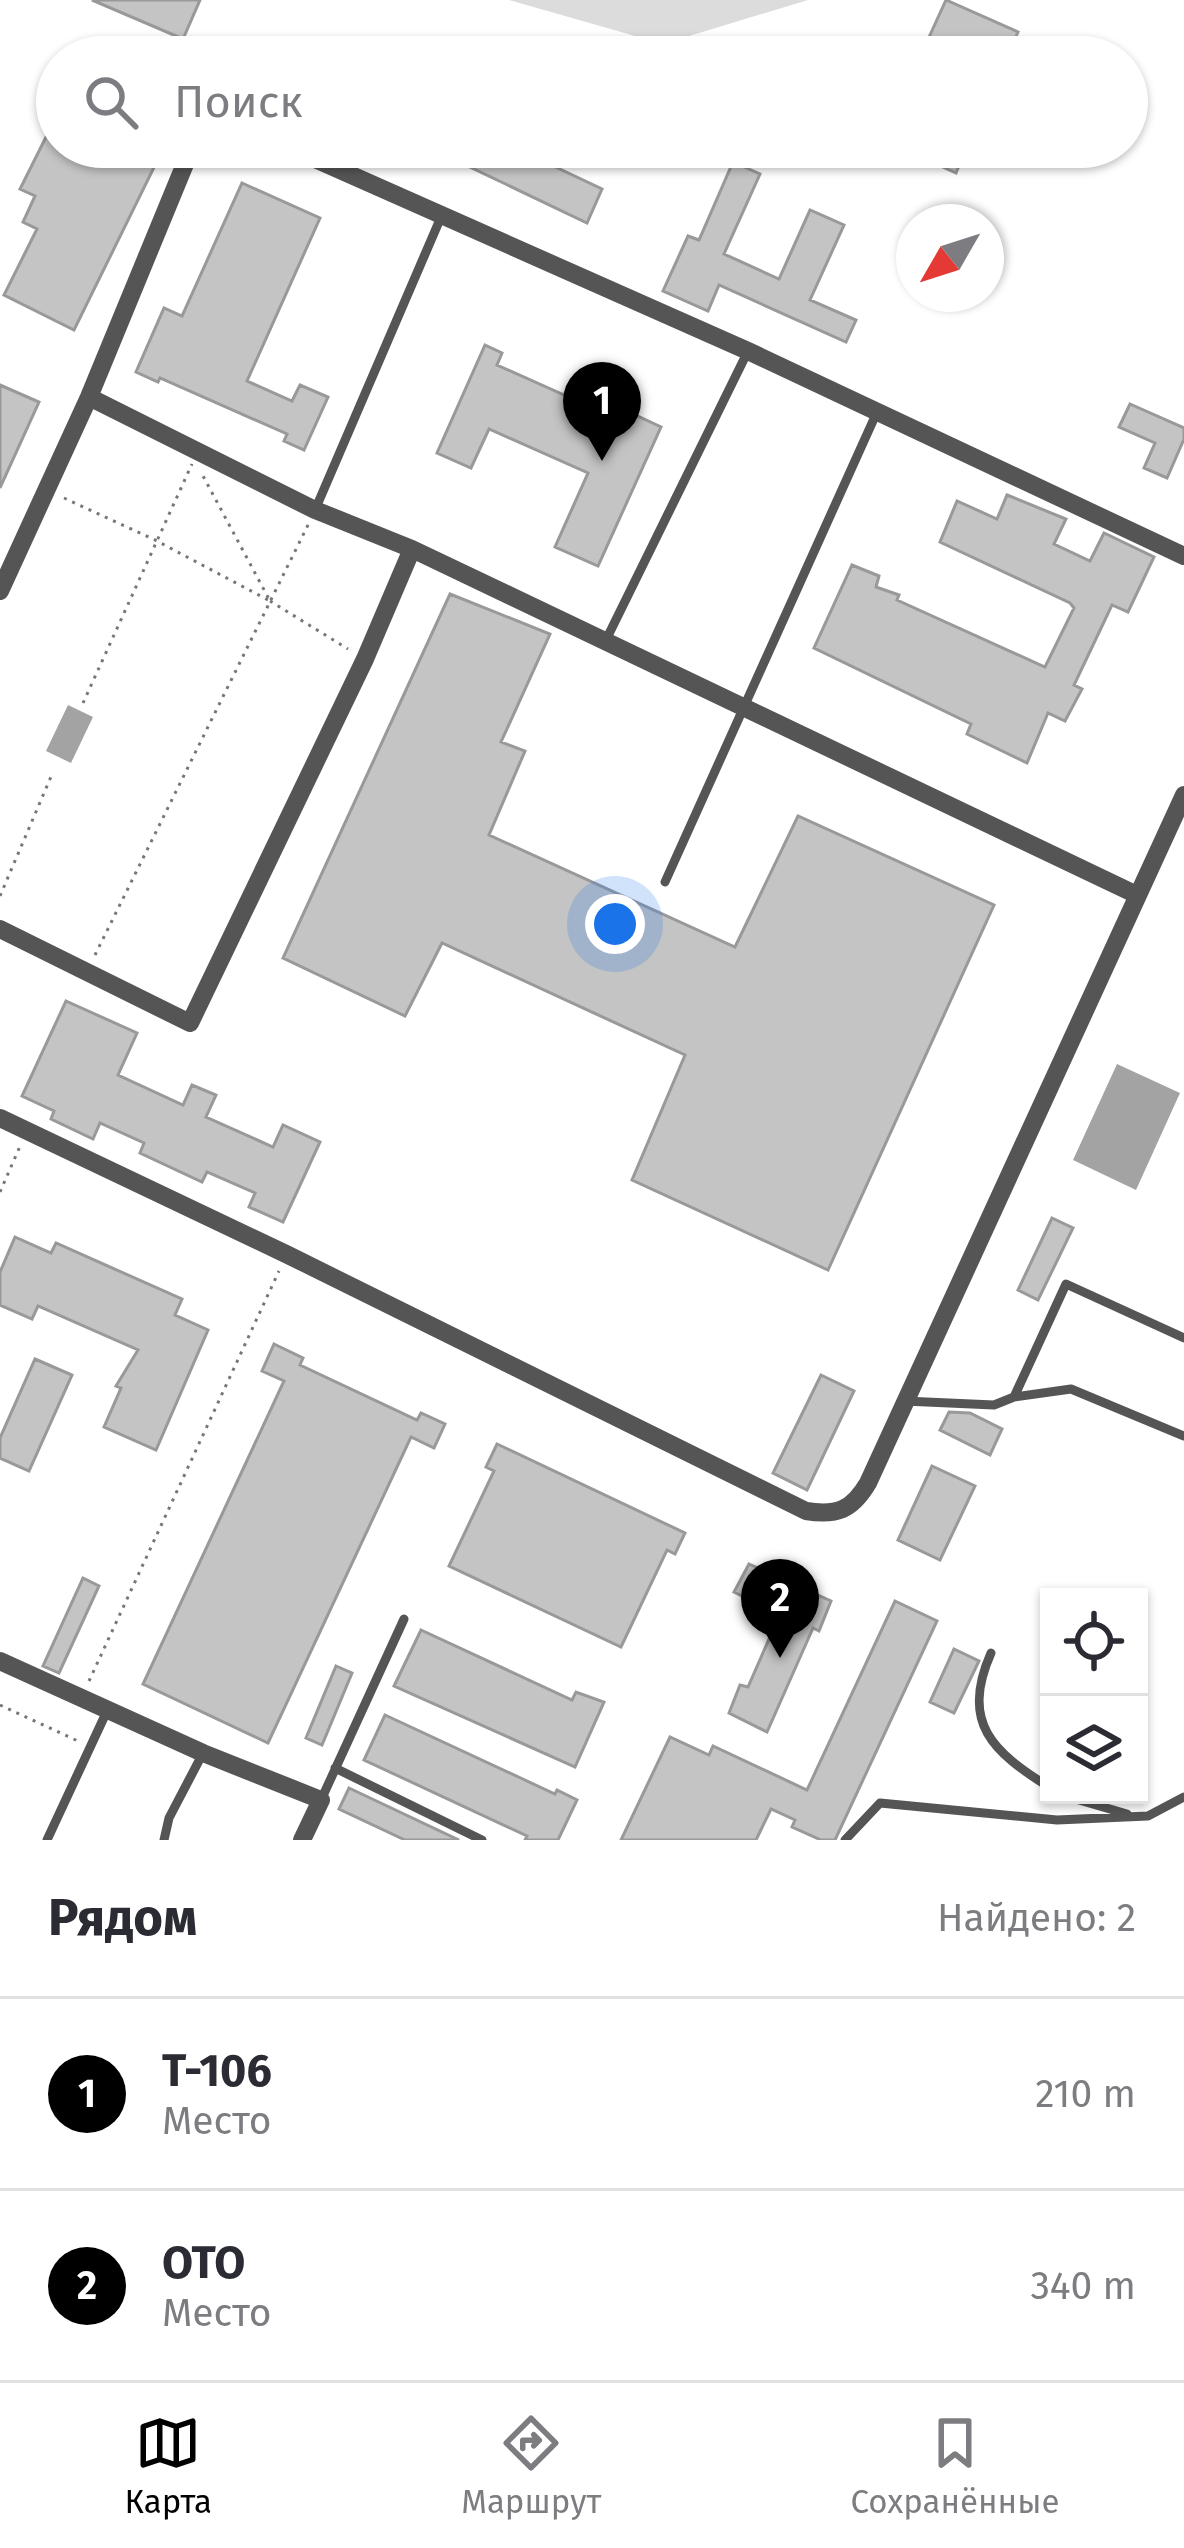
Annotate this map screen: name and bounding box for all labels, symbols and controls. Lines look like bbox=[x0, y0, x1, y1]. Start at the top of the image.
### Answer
search box bbox=[36, 36, 1148, 168]
icon: search bbox=[78, 69, 144, 135]
text: Поиск bbox=[174, 75, 303, 129]
north arrow bbox=[896, 204, 1004, 312]
pin: 1 bbox=[563, 362, 641, 461]
your location bbox=[585, 894, 645, 954]
pin: 2 bbox=[741, 1559, 819, 1658]
map controls bbox=[1040, 1588, 1148, 1804]
button: locate bbox=[1040, 1588, 1148, 1696]
button: layers bbox=[1040, 1696, 1148, 1804]
text: Рядом bbox=[48, 1887, 197, 1949]
text: Найдено: 2 bbox=[937, 1895, 1136, 1941]
text: Т-106 bbox=[162, 2044, 272, 2098]
text: 1 bbox=[78, 2071, 96, 2117]
text: 210 m bbox=[1035, 2071, 1136, 2117]
text: Место bbox=[162, 2098, 272, 2144]
text: ОТО bbox=[162, 2236, 245, 2290]
text: 2 bbox=[77, 2263, 97, 2309]
text: 340 m bbox=[1030, 2263, 1136, 2309]
text: Место bbox=[162, 2290, 272, 2336]
tab: Карта bbox=[125, 2410, 212, 2522]
tab: Маршрут bbox=[461, 2410, 601, 2522]
tab: Сохранённые bbox=[850, 2410, 1059, 2522]

